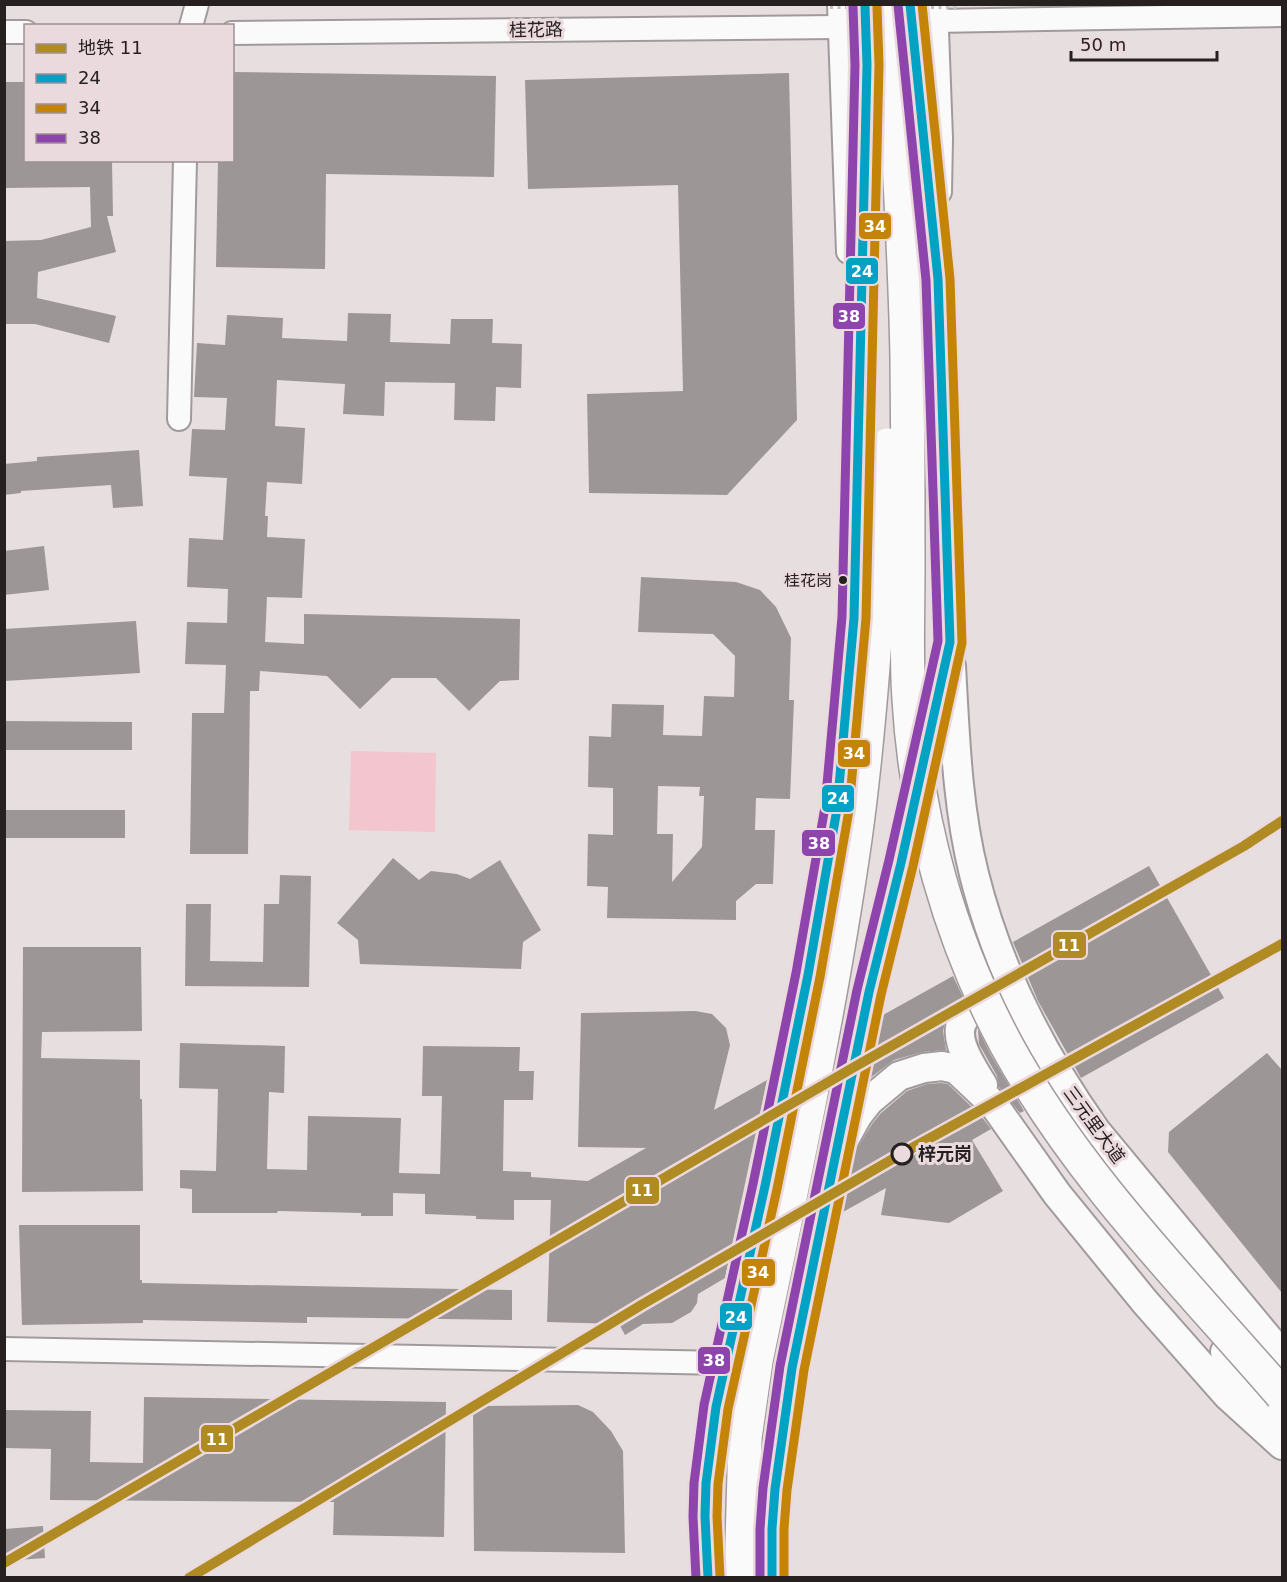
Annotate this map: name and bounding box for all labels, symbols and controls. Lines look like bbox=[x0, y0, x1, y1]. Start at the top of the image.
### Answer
street label: 桂花路 bbox=[509, 19, 563, 40]
legend bbox=[24, 24, 234, 162]
scale bar bbox=[1071, 24, 1216, 62]
text: 50 m bbox=[1080, 34, 1126, 55]
text: 地铁 11 bbox=[78, 37, 143, 58]
text: 24 bbox=[78, 67, 101, 88]
text: 34 bbox=[78, 97, 101, 118]
text: 38 bbox=[78, 127, 101, 148]
line badge: 34 bbox=[858, 212, 892, 240]
text: 34 bbox=[864, 217, 886, 236]
line badge: 24 bbox=[845, 257, 879, 285]
text: 24 bbox=[851, 262, 873, 281]
line badge: 38 bbox=[832, 302, 866, 330]
text: 38 bbox=[838, 307, 860, 326]
place label: 桂花岗 bbox=[784, 571, 832, 590]
marker: 桂花岗 bbox=[837, 574, 849, 586]
line badge: 34 bbox=[837, 739, 871, 768]
text: 34 bbox=[843, 744, 865, 763]
line badge: 24 bbox=[821, 784, 855, 813]
text: 24 bbox=[827, 789, 849, 808]
line badge: 38 bbox=[801, 829, 836, 857]
text: 38 bbox=[808, 834, 830, 853]
line badge: 11 bbox=[1052, 931, 1087, 959]
text: 11 bbox=[1058, 936, 1080, 955]
street label: 三元里大道 bbox=[1059, 1082, 1129, 1167]
marker: 梓元岗 bbox=[891, 1143, 913, 1165]
place label: 梓元岗 bbox=[918, 1143, 972, 1164]
line badge: 11 bbox=[625, 1176, 660, 1205]
text: 11 bbox=[631, 1181, 653, 1200]
line badge: 34 bbox=[741, 1258, 776, 1287]
text: 34 bbox=[747, 1263, 769, 1282]
line badge: 24 bbox=[719, 1302, 753, 1331]
text: 24 bbox=[725, 1308, 747, 1327]
line badge: 38 bbox=[697, 1346, 731, 1375]
text: 38 bbox=[703, 1351, 725, 1370]
line badge: 11 bbox=[200, 1424, 234, 1453]
text: 11 bbox=[206, 1430, 228, 1449]

